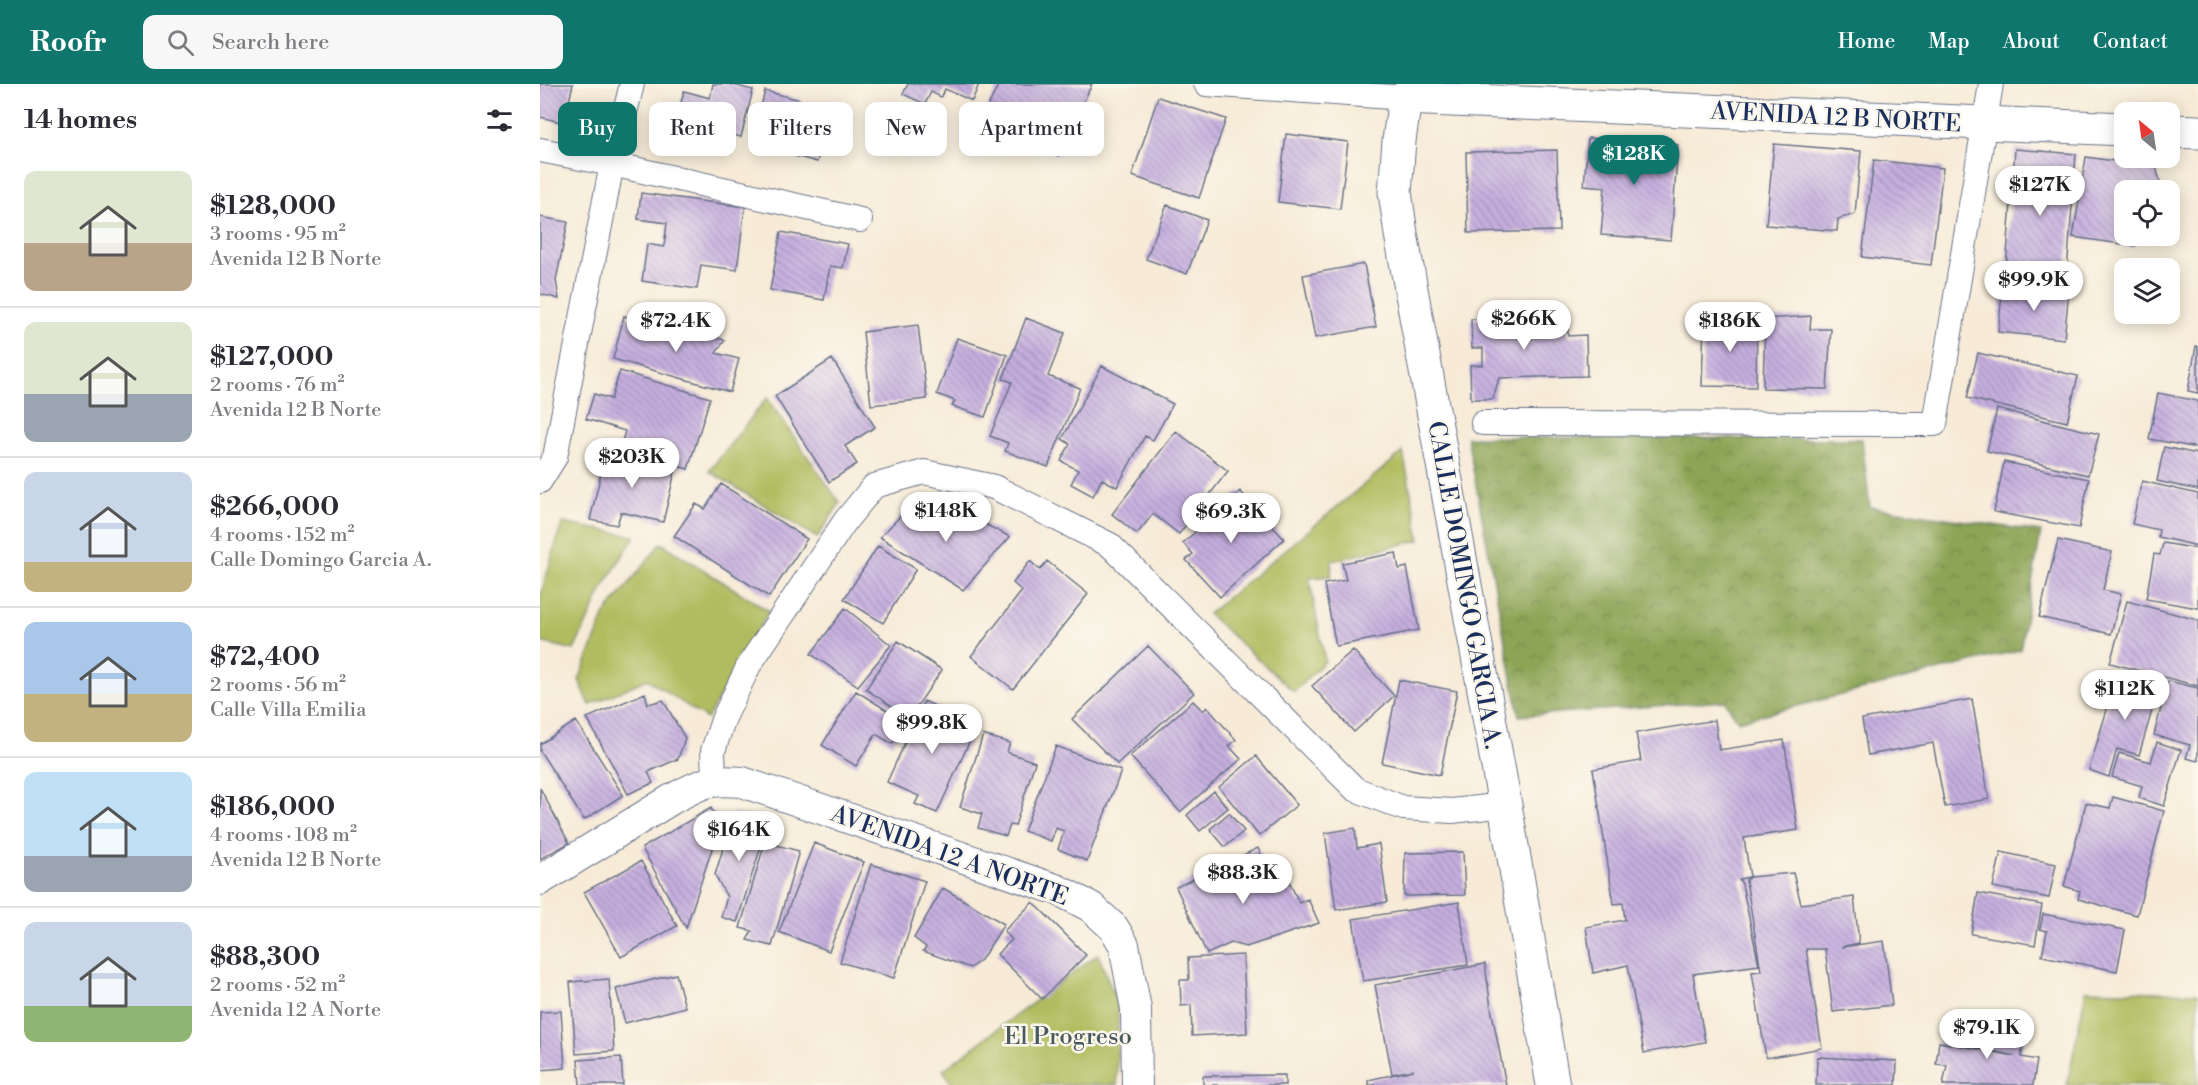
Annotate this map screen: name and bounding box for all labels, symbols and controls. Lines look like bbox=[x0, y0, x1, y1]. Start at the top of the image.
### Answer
search box bbox=[143, 15, 563, 69]
text: Roofr bbox=[30, 25, 107, 60]
icon: search bbox=[164, 26, 197, 59]
text: Search here bbox=[212, 29, 329, 56]
text: Home bbox=[1838, 29, 1895, 55]
text: Map bbox=[1928, 29, 1970, 55]
text: About bbox=[2003, 29, 2060, 55]
text: Contact bbox=[2093, 29, 2168, 55]
street label: AVENIDA 12 B NORTE bbox=[1709, 96, 1962, 140]
chip: Buy bbox=[558, 102, 637, 156]
chip: Rent bbox=[649, 102, 736, 156]
chip: Filters bbox=[748, 102, 853, 156]
chip: New bbox=[865, 102, 947, 156]
chip: Apartment bbox=[959, 102, 1104, 156]
north arrow bbox=[2114, 102, 2180, 168]
map controls bbox=[2114, 102, 2180, 324]
text: 14 homes bbox=[24, 104, 137, 136]
icon: filters bbox=[483, 104, 516, 137]
pin: $128K bbox=[1592, 135, 1676, 186]
text: $128K bbox=[1602, 142, 1666, 167]
pin: $127K bbox=[1998, 166, 2082, 217]
text: $127K bbox=[2009, 173, 2071, 198]
button: locate bbox=[2114, 180, 2180, 246]
text: $128,000 bbox=[210, 190, 336, 222]
icon: home bbox=[72, 195, 144, 267]
text: 3 rooms · 95 m² bbox=[210, 222, 346, 247]
text: Avenida 12 B Norte bbox=[210, 247, 381, 272]
button: layers bbox=[2114, 258, 2180, 324]
pin: $99.9K bbox=[1985, 261, 2083, 312]
text: $99.9K bbox=[1998, 268, 2070, 293]
pin: $266K bbox=[1482, 300, 1566, 351]
pin: $72.4K bbox=[627, 302, 725, 353]
pin: $186K bbox=[1688, 302, 1772, 353]
text: $266K bbox=[1491, 307, 1557, 332]
text: $72.4K bbox=[641, 309, 711, 334]
text: $186K bbox=[1699, 309, 1761, 334]
text: $127,000 bbox=[210, 341, 333, 373]
icon: home bbox=[72, 346, 144, 418]
text: 2 rooms · 76 m² bbox=[210, 373, 344, 398]
text: Avenida 12 B Norte bbox=[210, 398, 381, 423]
street label: CALLE DOMINGO GARCIA A. bbox=[1420, 419, 1508, 752]
pin: $203K bbox=[590, 438, 674, 489]
text: $203K bbox=[598, 445, 666, 470]
text: $266,000 bbox=[210, 491, 339, 523]
pin: $148K bbox=[904, 492, 988, 543]
pin: $69.3K bbox=[1182, 493, 1280, 544]
icon: home bbox=[72, 496, 144, 568]
text: $148K bbox=[915, 499, 977, 524]
text: $69.3K bbox=[1196, 500, 1266, 525]
text: 4 rooms · 152 m² bbox=[210, 523, 354, 548]
text: Calle Domingo Garcia A. bbox=[210, 548, 431, 573]
text: $72,400 bbox=[210, 641, 320, 673]
icon: home bbox=[72, 646, 144, 718]
pin: $112K bbox=[2083, 670, 2167, 721]
text: 2 rooms · 56 m² bbox=[210, 673, 346, 698]
text: $112K bbox=[2095, 677, 2155, 702]
text: Calle Villa Emilia bbox=[210, 698, 366, 723]
pin: $99.8K bbox=[883, 704, 981, 755]
text: $99.8K bbox=[896, 711, 968, 736]
text: $186,000 bbox=[210, 791, 335, 823]
icon: home bbox=[72, 796, 144, 868]
street label: AVENIDA 12 A NORTE bbox=[826, 799, 1072, 913]
pin: $164K bbox=[697, 811, 781, 862]
text: $164K bbox=[707, 818, 771, 843]
text: 4 rooms · 108 m² bbox=[210, 823, 357, 848]
text: Avenida 12 B Norte bbox=[210, 848, 381, 873]
pin: $88.3K bbox=[1194, 854, 1292, 905]
text: $88.3K bbox=[1207, 861, 1279, 886]
text: $88,300 bbox=[210, 941, 320, 973]
icon: home bbox=[72, 946, 144, 1018]
text: 2 rooms · 52 m² bbox=[210, 973, 345, 998]
text: Avenida 12 A Norte bbox=[210, 998, 381, 1023]
pin: $79.1K bbox=[1938, 1009, 2036, 1060]
text: $79.1K bbox=[1953, 1016, 2021, 1041]
park label: El Progreso bbox=[1004, 1022, 1132, 1052]

